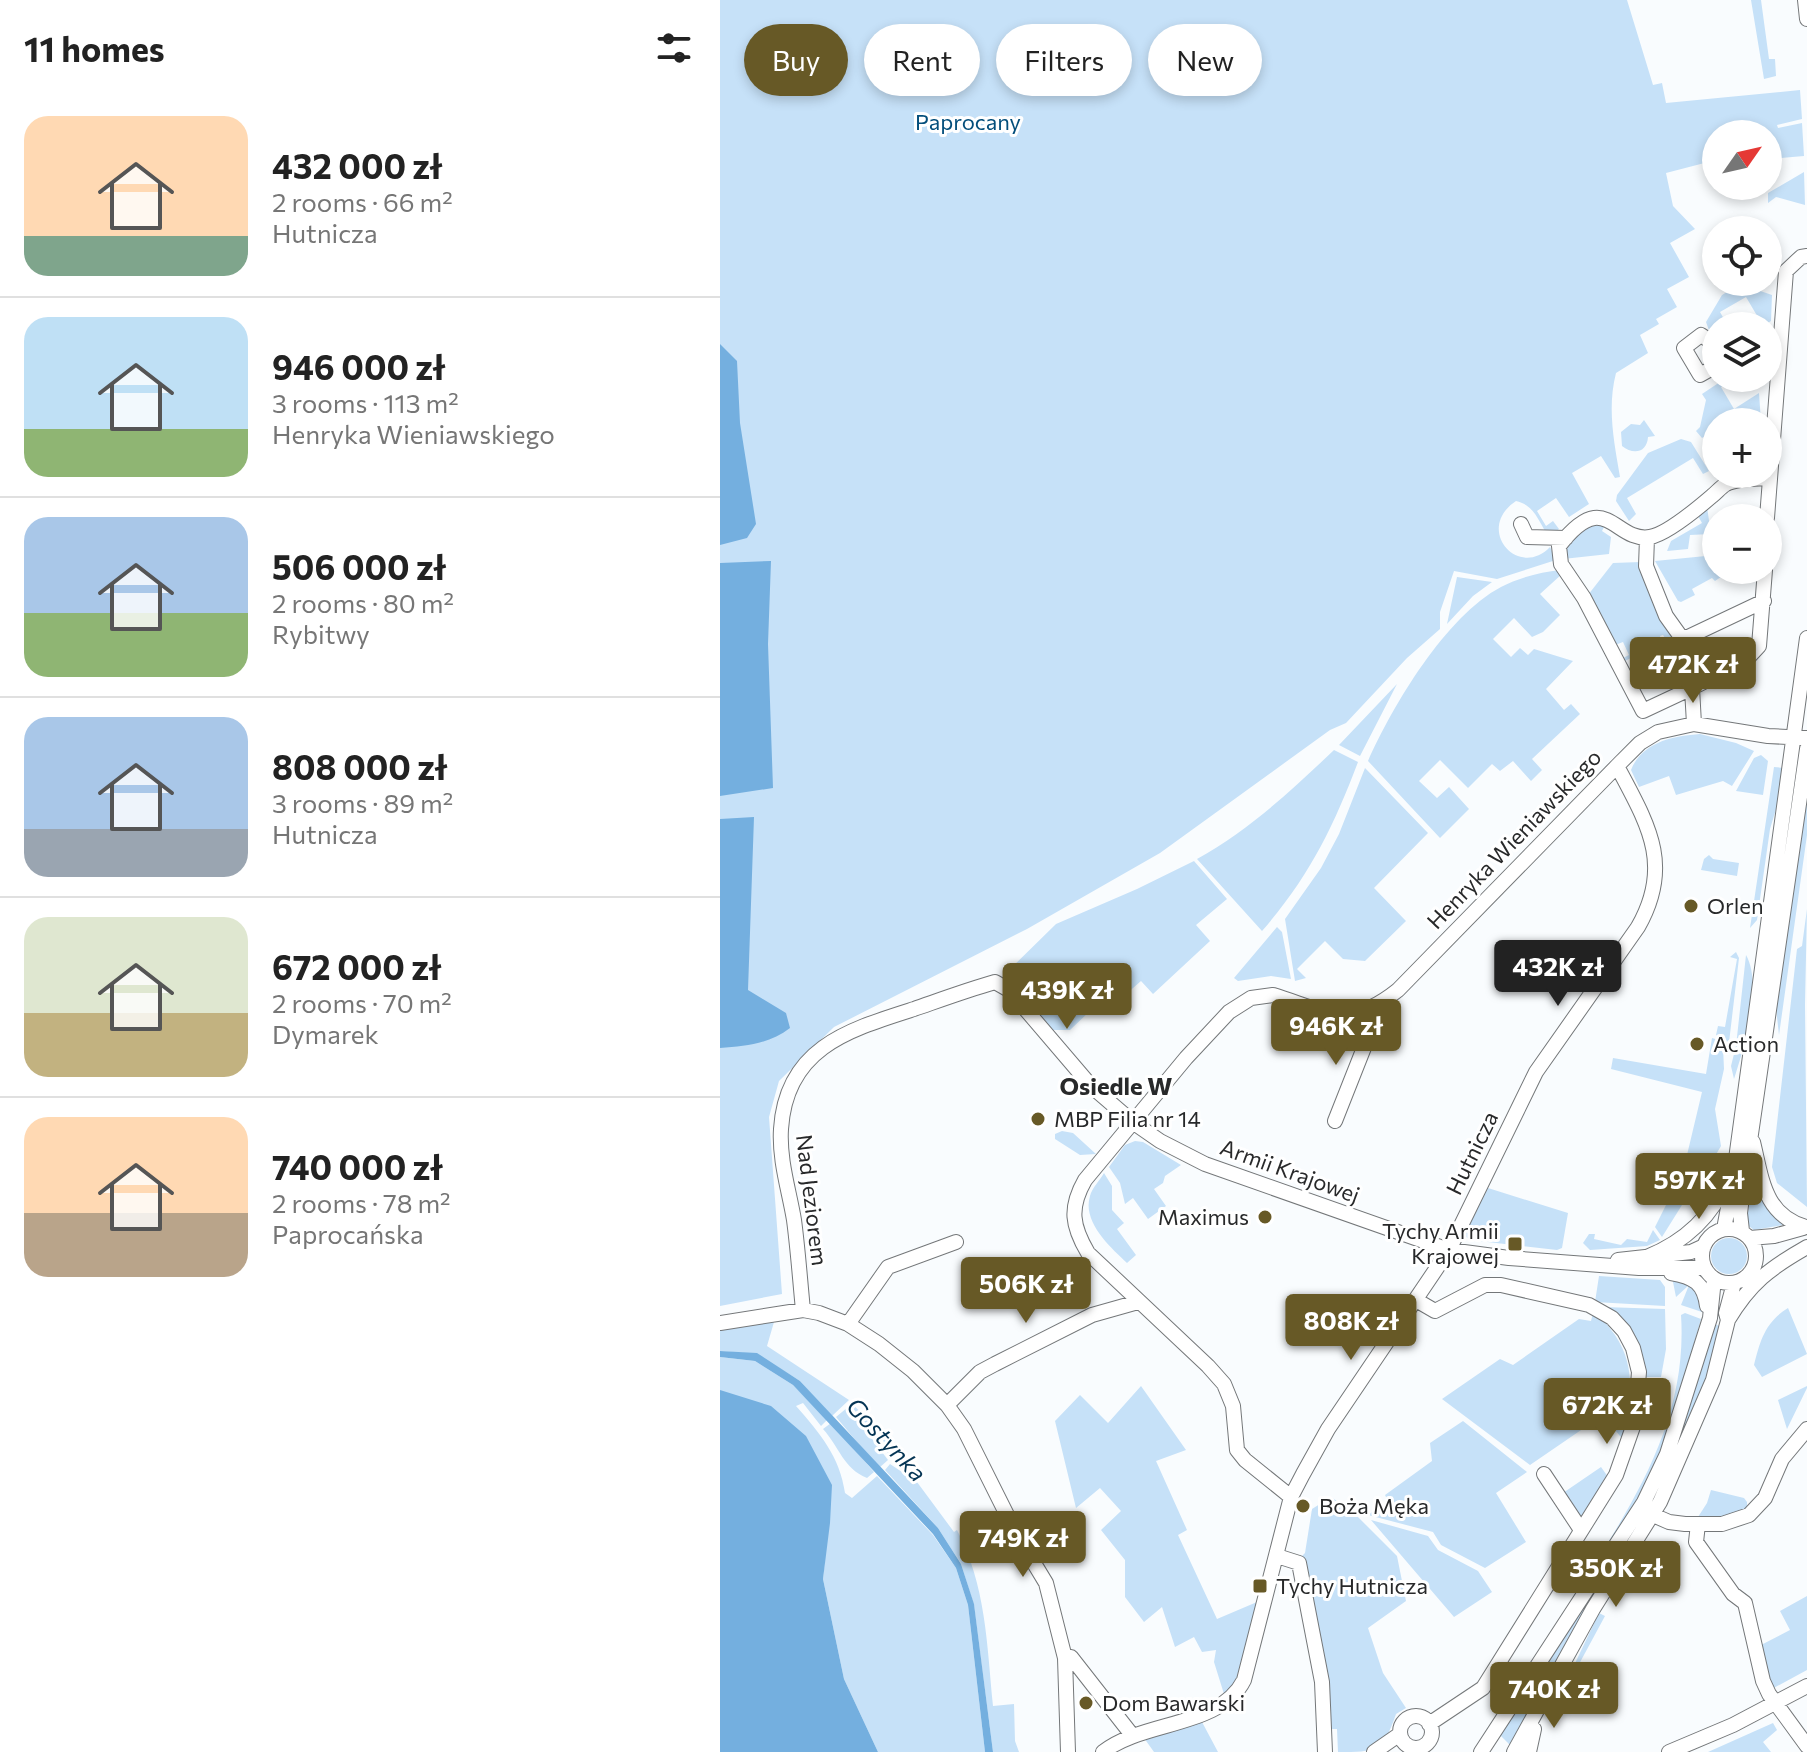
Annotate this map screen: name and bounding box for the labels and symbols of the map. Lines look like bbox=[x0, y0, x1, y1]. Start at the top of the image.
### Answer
park label: Paprocany bbox=[915, 108, 1021, 135]
north arrow bbox=[1702, 120, 1782, 200]
pin: 472K zł bbox=[1619, 637, 1767, 705]
street label: Henryka Wieniawskiego bbox=[1421, 743, 1606, 934]
place label: Orlen bbox=[1707, 892, 1764, 919]
marker: Orlen bbox=[1682, 897, 1700, 915]
pin: 432K zł bbox=[1484, 940, 1632, 1008]
pin: 439K zł bbox=[993, 963, 1141, 1031]
pin: 946K zł bbox=[1262, 999, 1410, 1067]
place label: Action bbox=[1713, 1030, 1779, 1057]
marker: Action bbox=[1688, 1035, 1706, 1053]
district label: Osiedle W bbox=[1060, 1071, 1172, 1100]
place label: MBP Filia nr 14 bbox=[1054, 1105, 1201, 1132]
street label: Hutnicza bbox=[1440, 1107, 1503, 1199]
marker: MBP Filia nr 14 bbox=[1029, 1110, 1047, 1128]
street label: Nad Jeziorem bbox=[791, 1133, 834, 1267]
street label: Armii Krajowej bbox=[1217, 1133, 1364, 1208]
pin: 597K zł bbox=[1625, 1153, 1773, 1221]
place label: Maximus bbox=[1158, 1203, 1249, 1230]
marker: Maximus bbox=[1256, 1208, 1274, 1226]
place label: Tychy Armii Krajowej bbox=[1382, 1217, 1499, 1269]
marker: Tychy Armii Krajowej bbox=[1506, 1235, 1524, 1253]
pin: 506K zł bbox=[952, 1257, 1100, 1325]
pin: 808K zł bbox=[1277, 1294, 1425, 1362]
pin: 672K zł bbox=[1533, 1378, 1681, 1446]
water label: Gostynka bbox=[841, 1391, 933, 1487]
place label: Boża Męka bbox=[1319, 1492, 1429, 1519]
marker: Boża Męka bbox=[1294, 1497, 1312, 1515]
pin: 749K zł bbox=[949, 1511, 1097, 1579]
pin: 350K zł bbox=[1542, 1541, 1690, 1609]
place label: Tychy Hutnicza bbox=[1276, 1572, 1428, 1599]
marker: Tychy Hutnicza bbox=[1251, 1577, 1269, 1595]
pin: 740K zł bbox=[1480, 1662, 1628, 1730]
place label: Dom Bawarski bbox=[1102, 1689, 1245, 1716]
marker: Dom Bawarski bbox=[1077, 1694, 1095, 1712]

